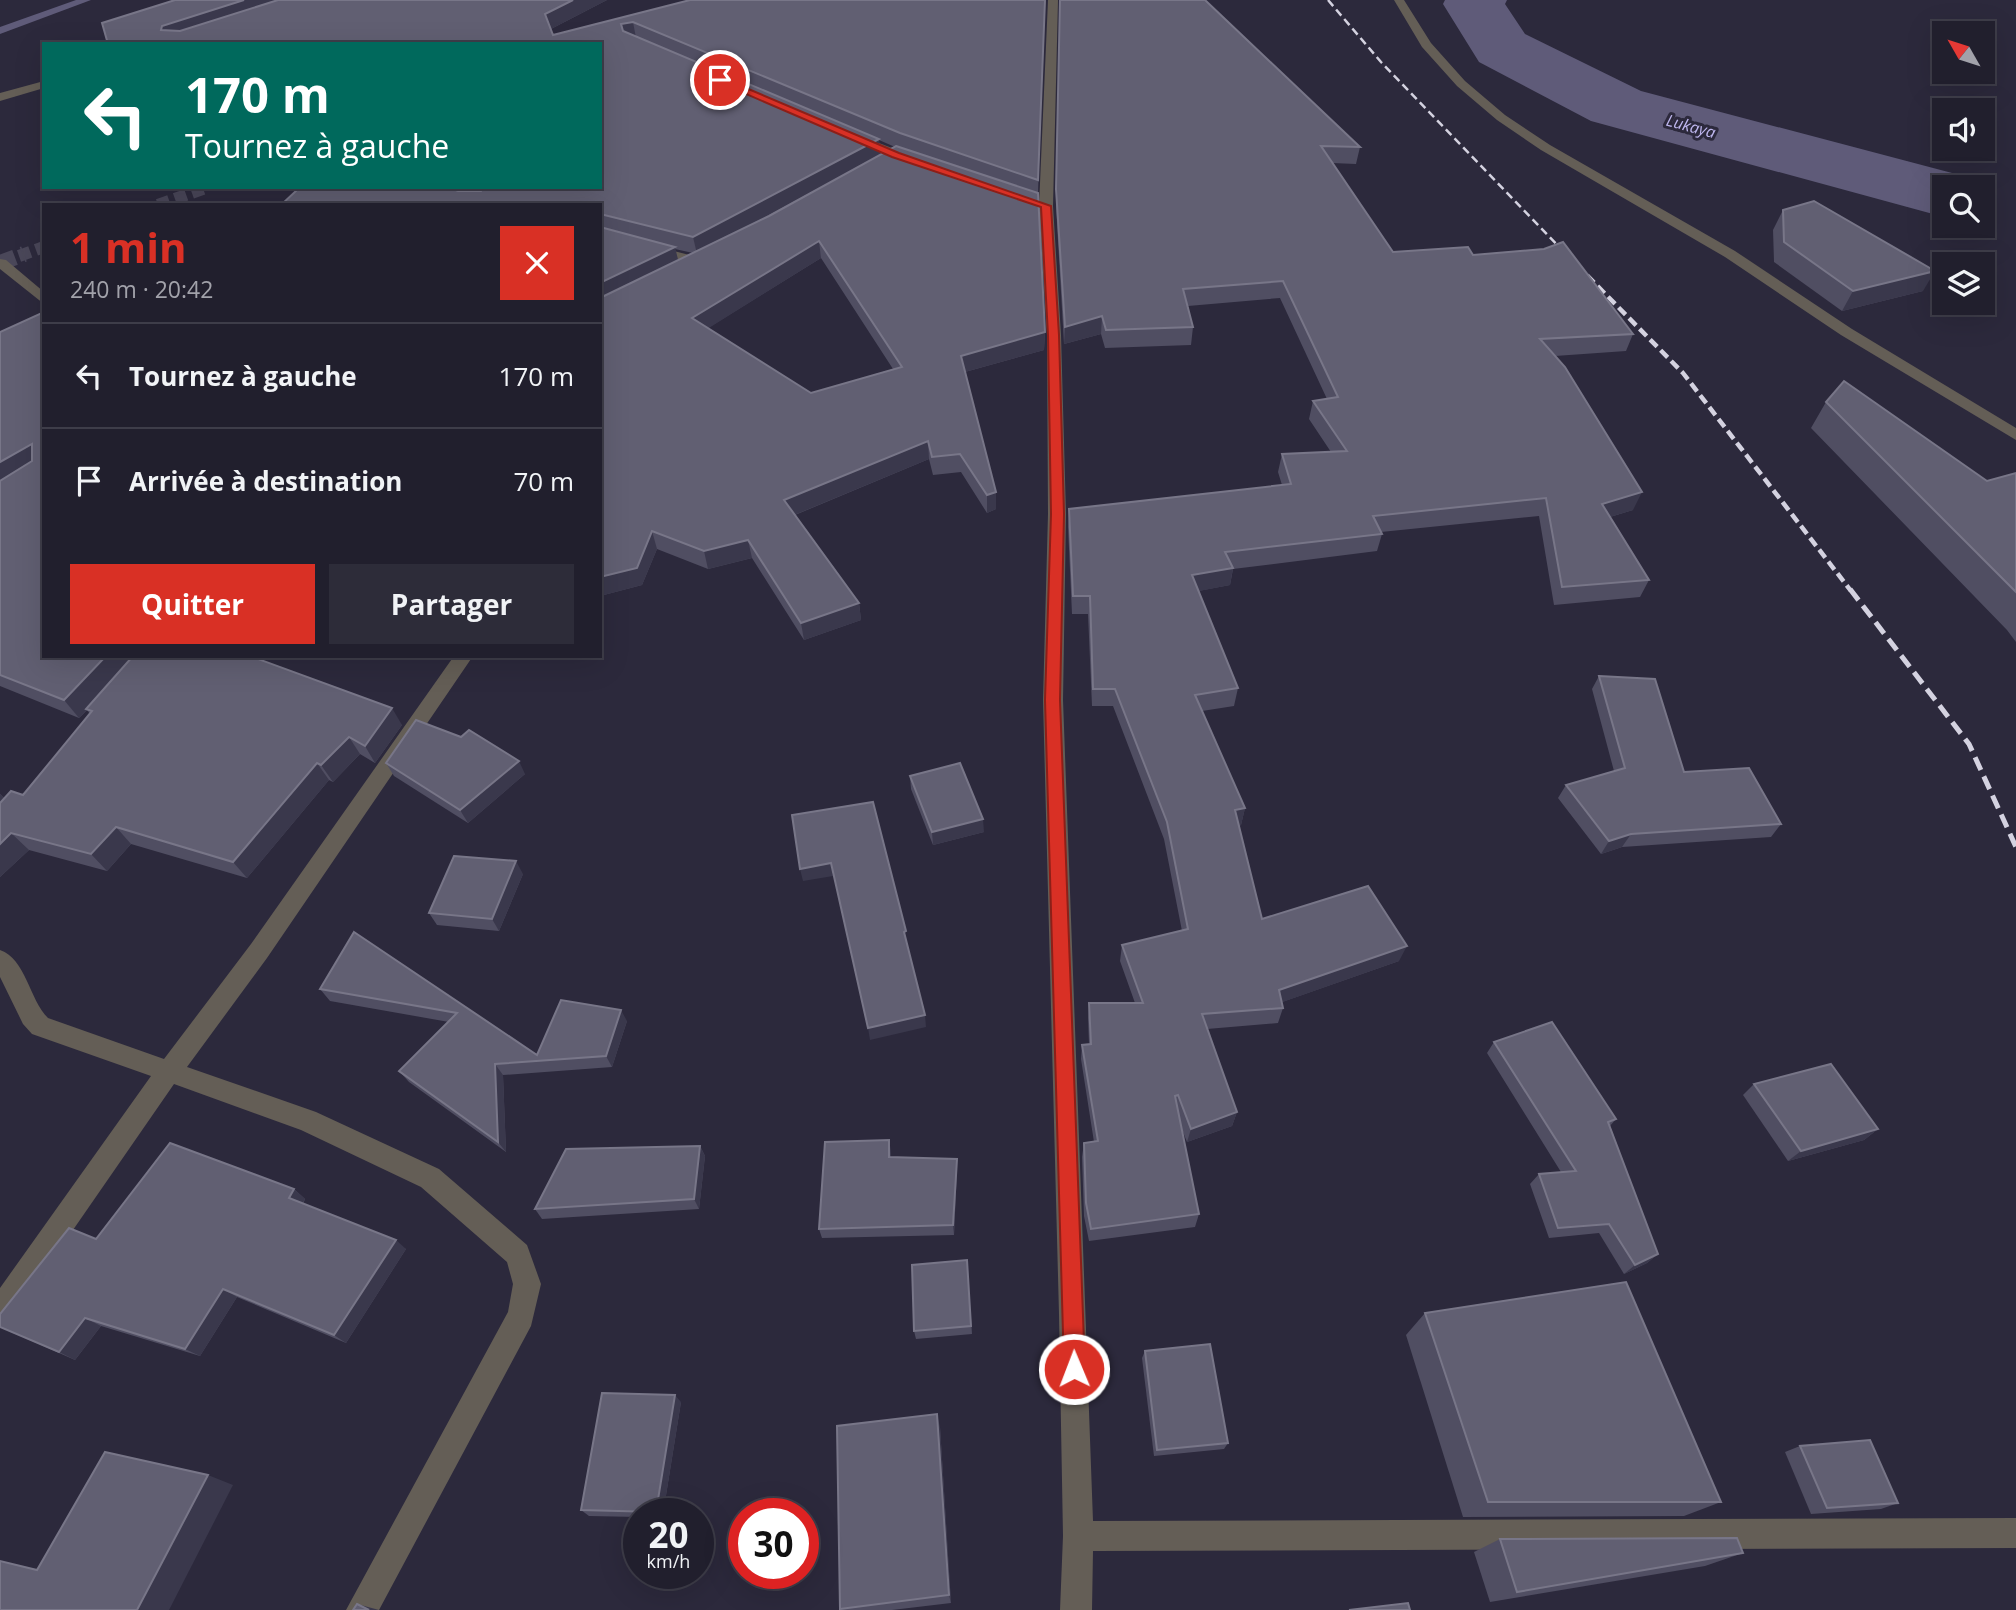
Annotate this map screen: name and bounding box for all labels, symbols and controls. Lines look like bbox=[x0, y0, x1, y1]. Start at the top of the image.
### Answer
north arrow bbox=[1932, 21, 1995, 84]
map controls bbox=[1932, 21, 1995, 315]
pin bbox=[690, 50, 750, 110]
text: 170 m bbox=[185, 61, 330, 127]
icon: arrive bbox=[701, 61, 739, 99]
icon: left bbox=[70, 70, 161, 161]
button: sound bbox=[1932, 98, 1995, 161]
water label: Lukaya bbox=[1664, 109, 1718, 143]
text: Tournez à gauche bbox=[185, 124, 449, 167]
button: search bbox=[1932, 175, 1995, 238]
text: 1 min bbox=[70, 218, 187, 275]
button: close bbox=[500, 226, 574, 300]
button: layers bbox=[1932, 252, 1995, 315]
text: 240 m · 20:42 bbox=[70, 273, 213, 305]
icon: left bbox=[70, 357, 108, 395]
text: Tournez à gauche bbox=[129, 358, 357, 394]
text: 170 m bbox=[499, 358, 574, 394]
icon: arrive bbox=[70, 462, 108, 500]
text: Arrivée à destination bbox=[129, 463, 402, 499]
text: 70 m bbox=[513, 463, 574, 499]
button: Quitter bbox=[70, 564, 315, 644]
button: Partager bbox=[329, 564, 574, 644]
position arrow bbox=[1037, 1332, 1111, 1406]
speed limit sign: 30 bbox=[728, 1498, 819, 1589]
text: 20 bbox=[648, 1511, 689, 1558]
text: km/h bbox=[647, 1549, 690, 1573]

